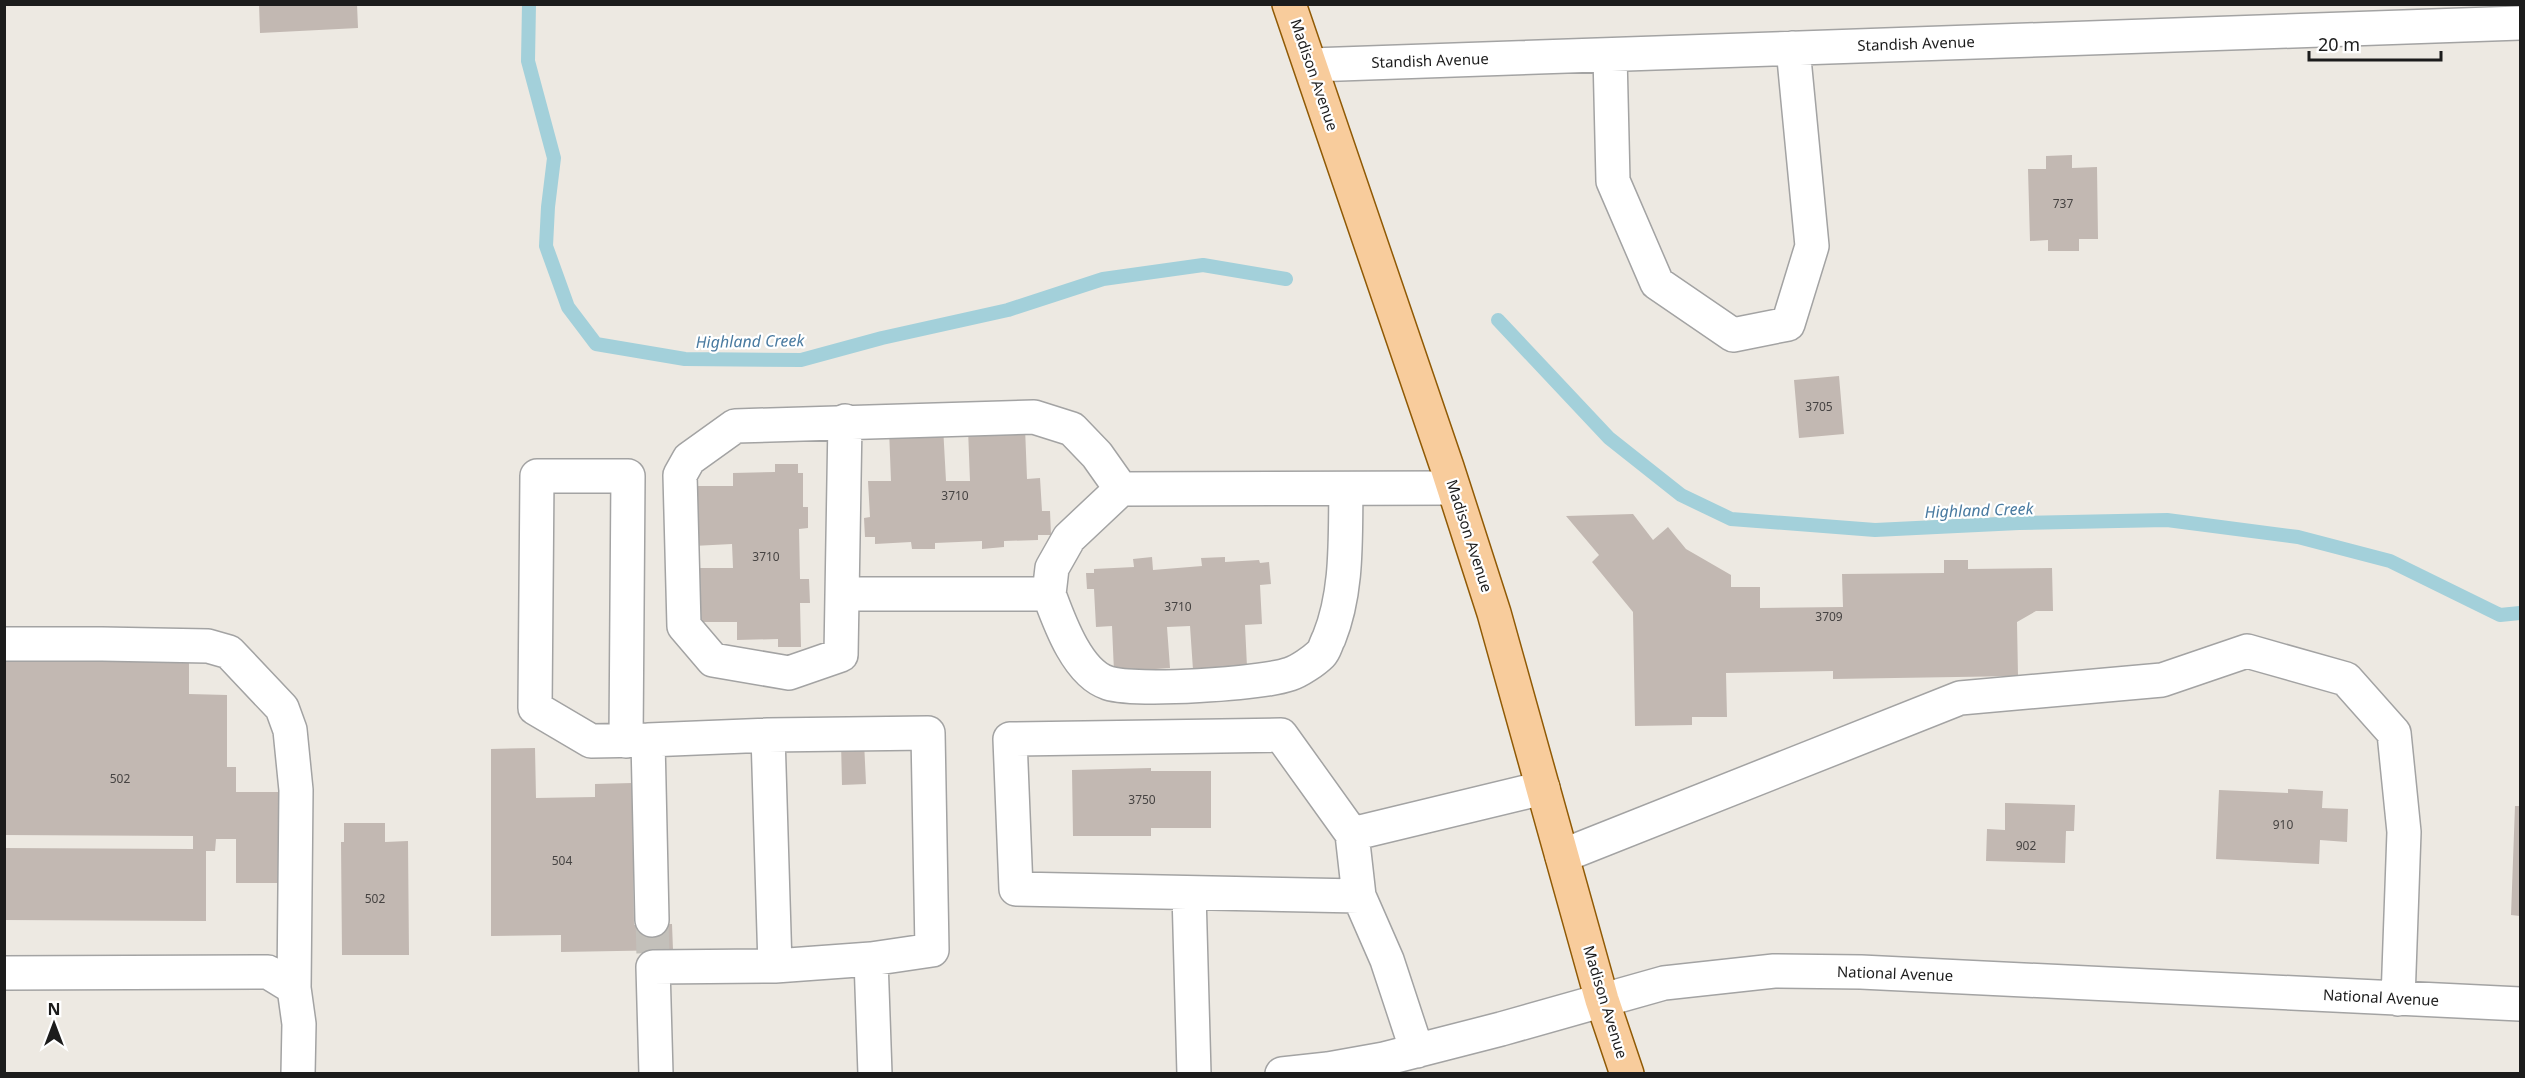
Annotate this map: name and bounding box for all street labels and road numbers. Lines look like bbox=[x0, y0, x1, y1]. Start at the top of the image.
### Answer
street label: Madison Avenue bbox=[1286, 16, 1343, 133]
street label: Standish Avenue bbox=[1857, 31, 1975, 55]
street label: Standish Avenue bbox=[1371, 48, 1489, 72]
street label: Madison Avenue bbox=[1442, 477, 1498, 595]
street label: Madison Avenue bbox=[1579, 943, 1633, 1061]
street label: National Avenue bbox=[1837, 961, 1953, 985]
street label: National Avenue bbox=[2322, 984, 2440, 1010]

